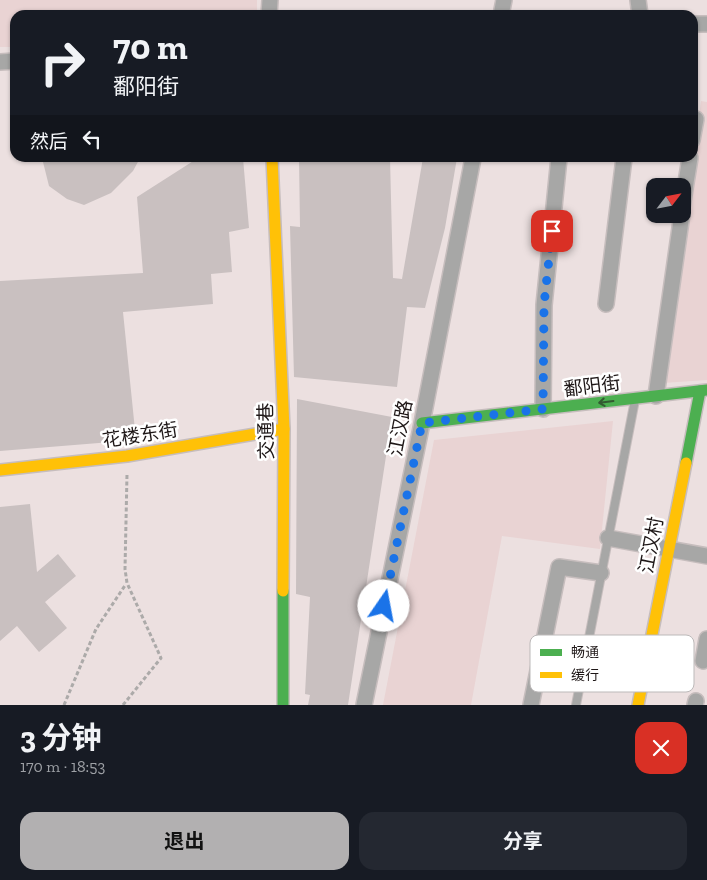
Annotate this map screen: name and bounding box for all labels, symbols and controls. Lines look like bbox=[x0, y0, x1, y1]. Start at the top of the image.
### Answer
text: 70 m bbox=[113, 26, 188, 68]
icon: right bbox=[30, 30, 95, 95]
text: 鄱阳街 bbox=[113, 73, 179, 100]
icon: left bbox=[78, 125, 106, 153]
text: 然后 bbox=[30, 130, 68, 153]
north arrow bbox=[646, 178, 691, 222]
map controls bbox=[646, 178, 691, 223]
pin bbox=[531, 210, 573, 252]
icon: arrive bbox=[538, 217, 566, 245]
street label: 鄱阳街 bbox=[562, 371, 622, 401]
one-way arrow bbox=[599, 397, 615, 407]
street label: 江汉路 bbox=[383, 398, 417, 458]
street label: 交通巷 bbox=[254, 402, 278, 460]
street label: 花楼东街 bbox=[101, 418, 179, 452]
street label: 江汉村 bbox=[634, 515, 668, 575]
position arrow bbox=[357, 579, 409, 631]
legend bbox=[530, 635, 694, 692]
text: 畅通 bbox=[571, 644, 599, 661]
text: 缓行 bbox=[571, 667, 599, 684]
text: 3 分钟 bbox=[20, 720, 102, 756]
button: close bbox=[635, 722, 687, 774]
text: 170 m · 18:53 bbox=[20, 757, 105, 776]
button: 退出 bbox=[20, 812, 349, 870]
button: 分享 bbox=[359, 812, 687, 870]

